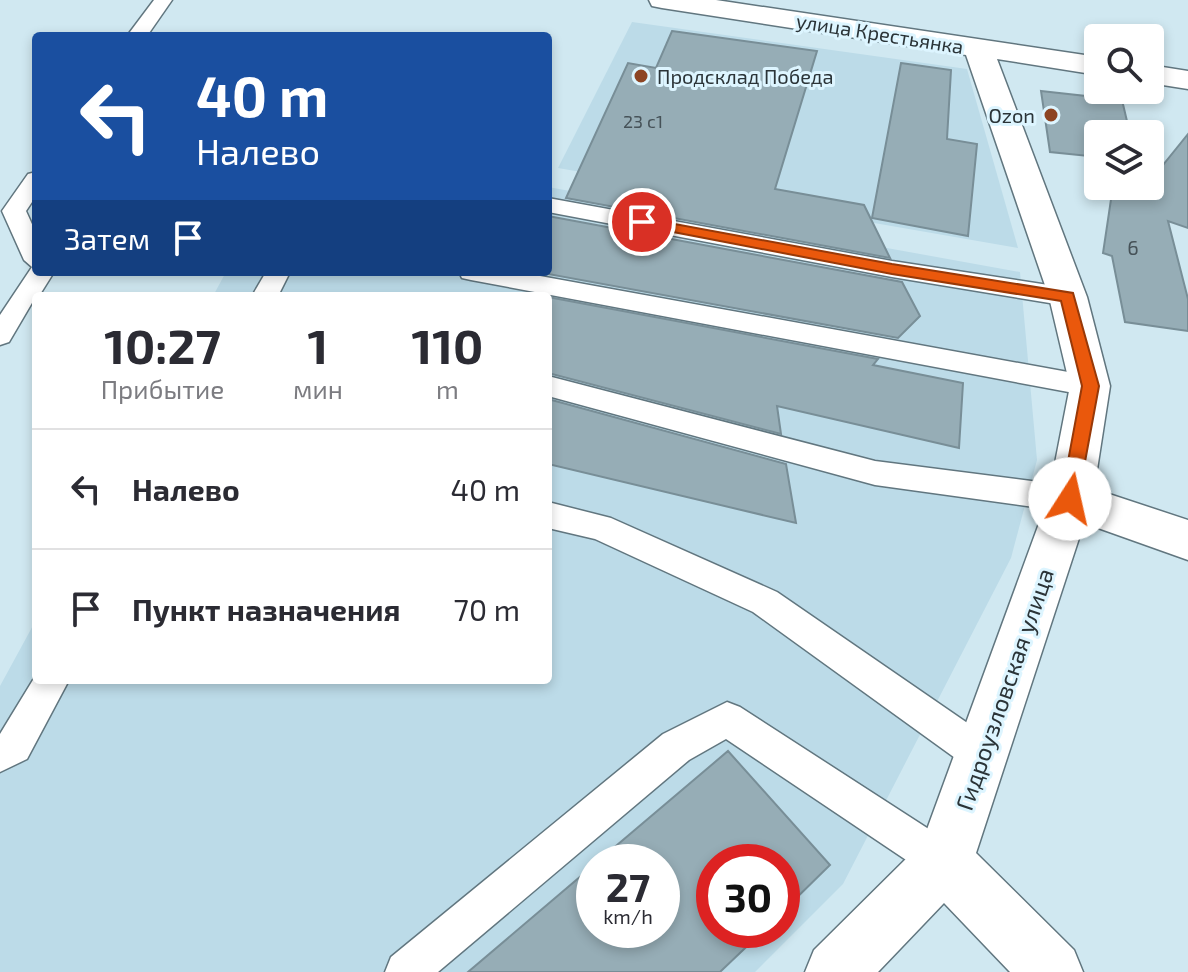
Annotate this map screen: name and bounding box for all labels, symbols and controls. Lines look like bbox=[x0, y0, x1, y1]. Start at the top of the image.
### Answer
street label: улица Крестьянка bbox=[795, 8, 965, 59]
map controls bbox=[1084, 24, 1164, 200]
button: search bbox=[1084, 24, 1164, 104]
text: 40 m bbox=[196, 61, 328, 128]
icon: left bbox=[64, 64, 168, 168]
place label: Продсклад Победа bbox=[657, 64, 834, 88]
marker: Продсклад Победа bbox=[632, 67, 650, 85]
place label: Ozon bbox=[988, 103, 1035, 127]
marker: Ozon bbox=[1042, 106, 1060, 124]
house number: 23 с1 bbox=[623, 110, 663, 132]
button: layers bbox=[1084, 120, 1164, 200]
text: Налево bbox=[196, 129, 320, 172]
pin bbox=[608, 188, 676, 256]
icon: arrive bbox=[620, 200, 664, 244]
icon: arrive bbox=[166, 216, 210, 260]
text: Затем bbox=[64, 220, 150, 256]
house number: 6 bbox=[1127, 235, 1139, 259]
text: 10:27 bbox=[104, 316, 221, 374]
text: 1 bbox=[307, 316, 328, 374]
text: 110 bbox=[411, 316, 483, 374]
text: Прибытие bbox=[101, 373, 224, 404]
text: мин bbox=[293, 373, 343, 404]
text: m bbox=[436, 373, 459, 404]
position arrow bbox=[1028, 457, 1112, 541]
icon: left bbox=[64, 467, 108, 511]
text: Налево bbox=[132, 471, 240, 507]
text: 40 m bbox=[450, 471, 520, 507]
street label: Гидроузловская улица bbox=[949, 564, 1060, 814]
icon: arrive bbox=[64, 587, 108, 631]
text: Пункт назначения bbox=[132, 591, 400, 627]
text: 70 m bbox=[454, 591, 520, 627]
speed limit sign: 30 bbox=[696, 844, 800, 948]
text: 27 bbox=[606, 862, 650, 910]
text: km/h bbox=[603, 904, 653, 928]

